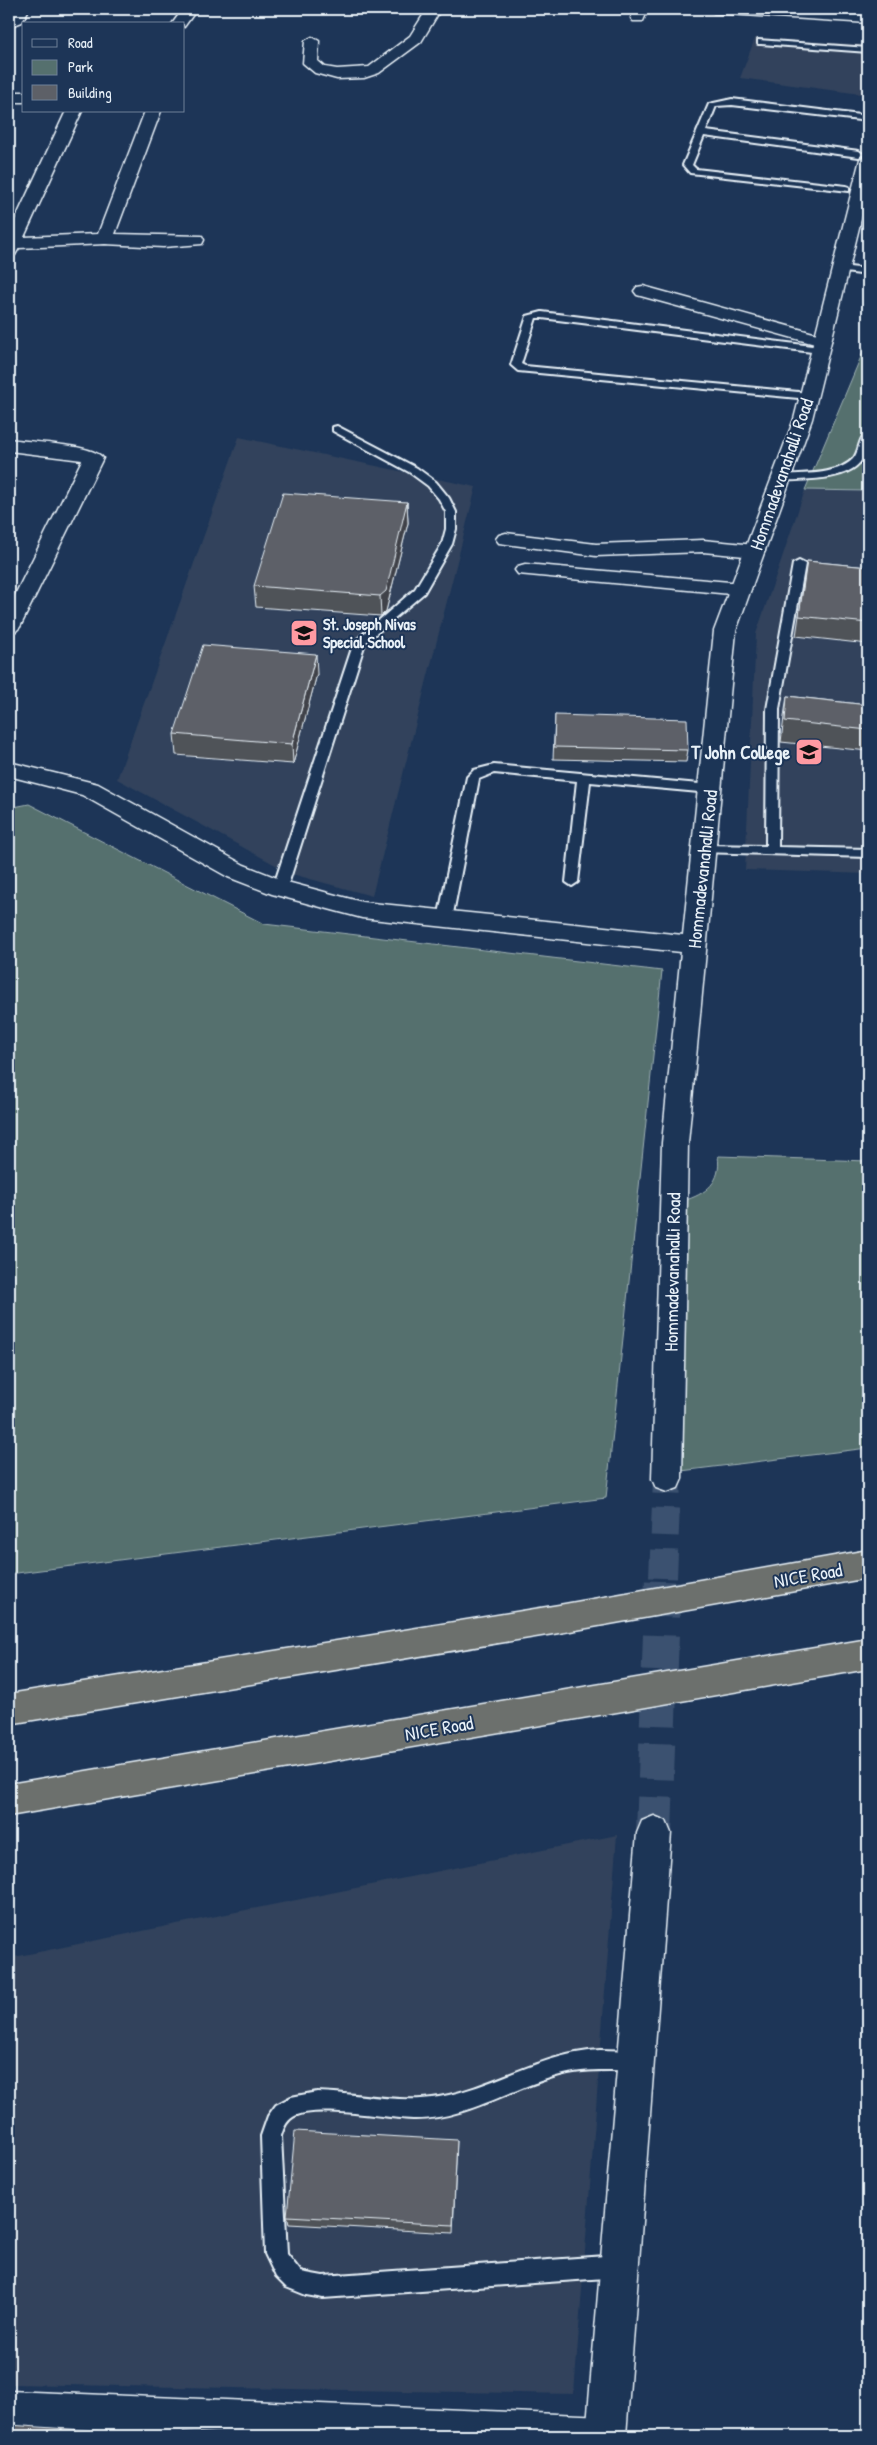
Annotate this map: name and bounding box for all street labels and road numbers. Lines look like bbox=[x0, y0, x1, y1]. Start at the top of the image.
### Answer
street label: Hommadevanahalli Road bbox=[743, 394, 819, 554]
street label: Hommadevanahalli Road bbox=[681, 788, 723, 950]
street label: Hommadevanahalli Road bbox=[658, 1192, 686, 1352]
street label: NICE Road bbox=[772, 1556, 845, 1594]
street label: NICE Road bbox=[403, 1709, 476, 1747]

